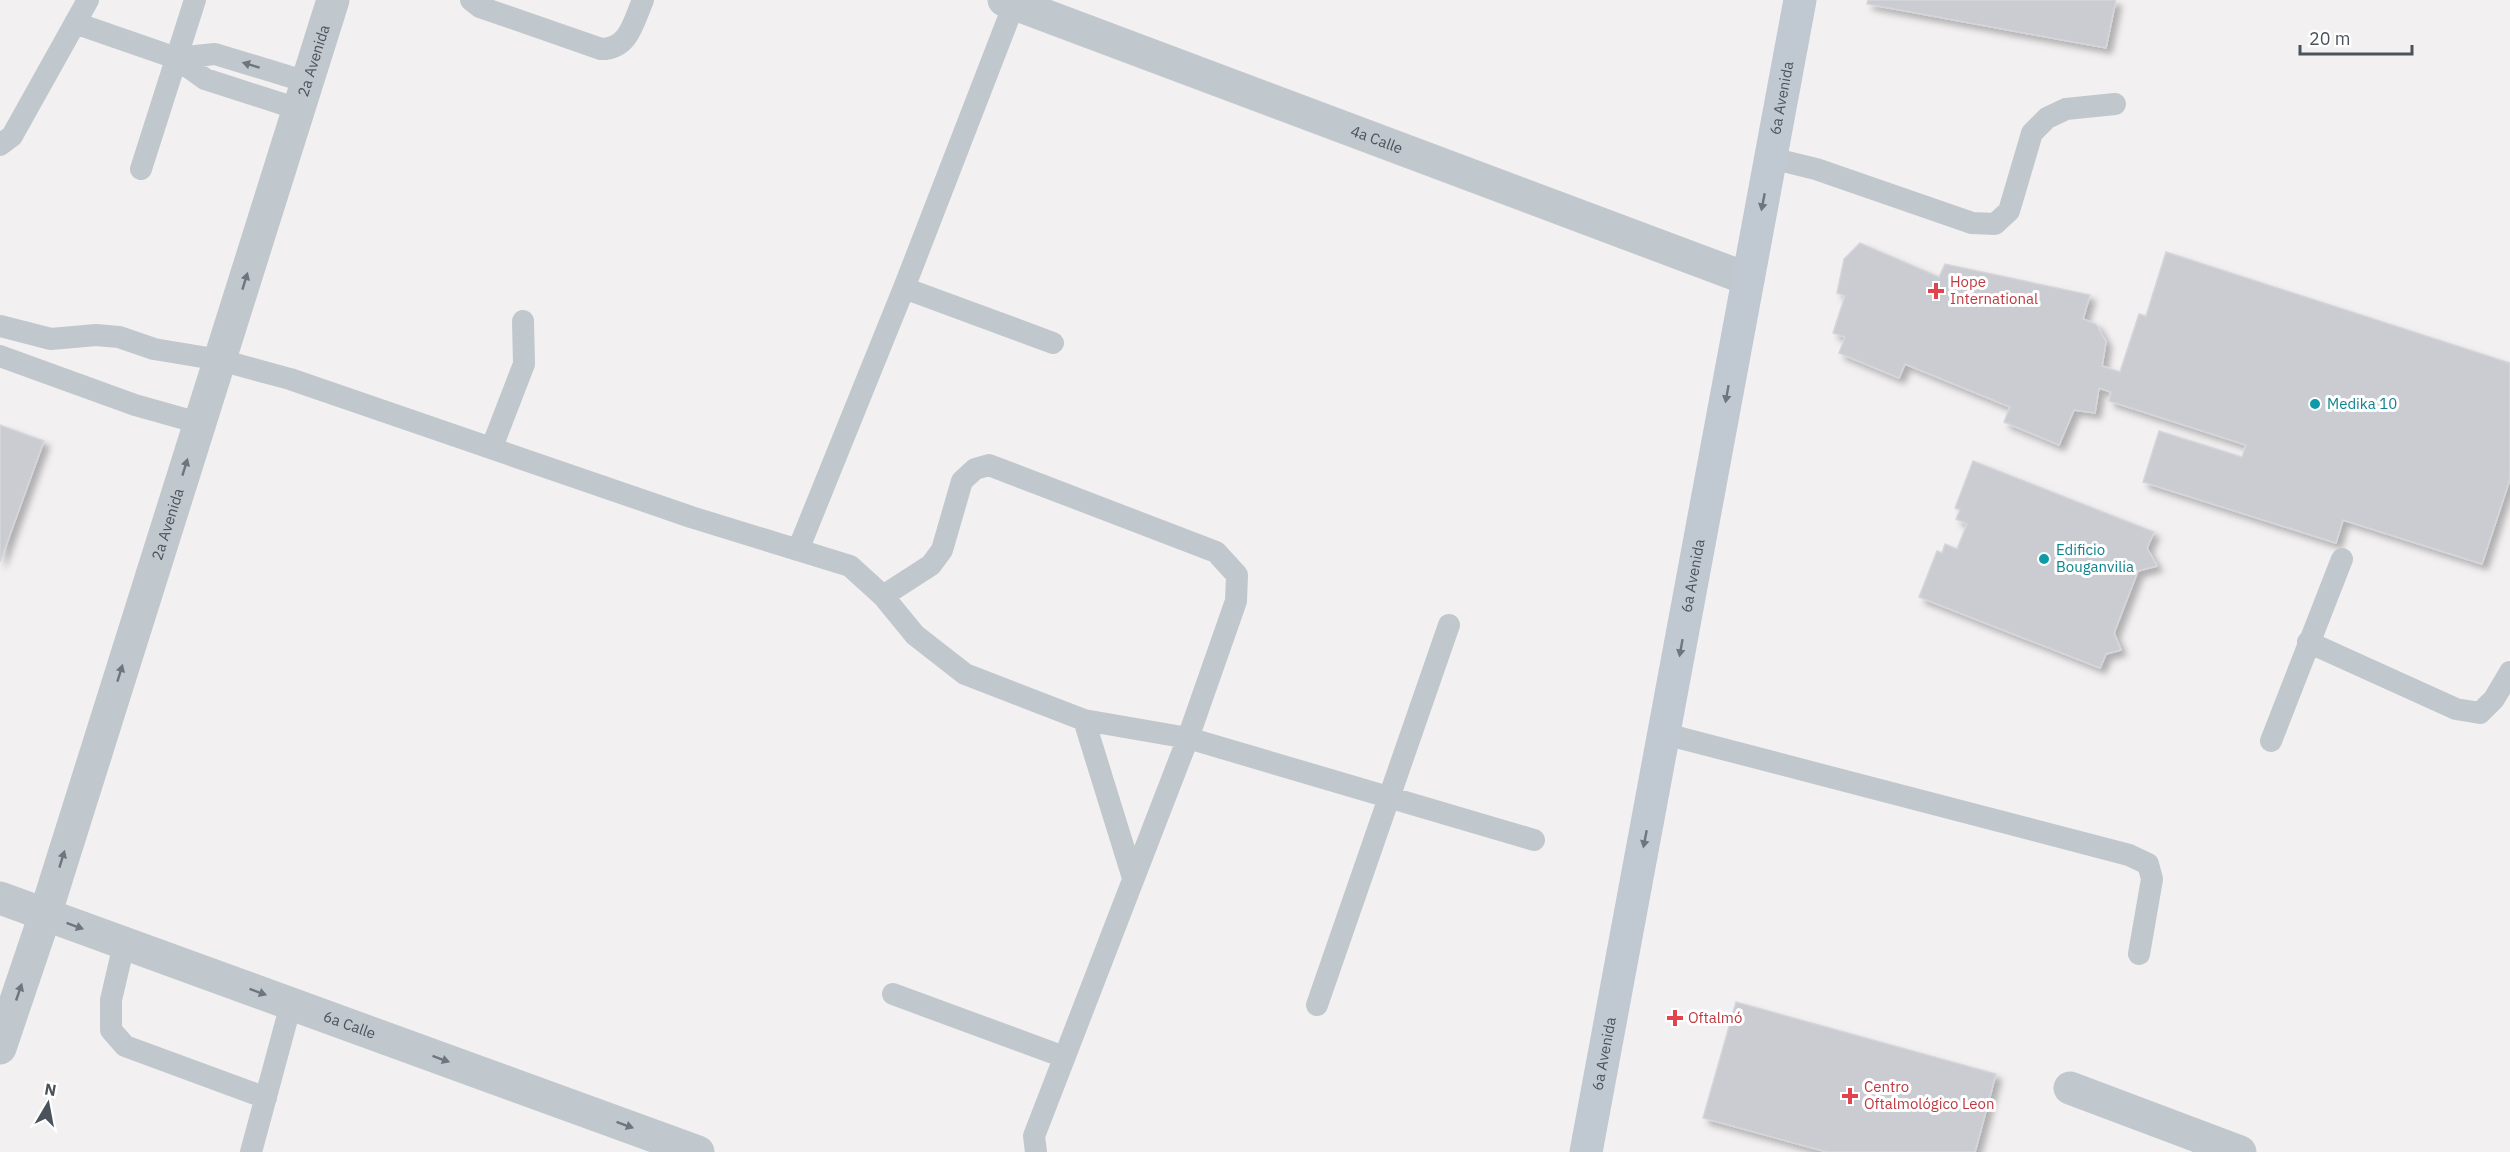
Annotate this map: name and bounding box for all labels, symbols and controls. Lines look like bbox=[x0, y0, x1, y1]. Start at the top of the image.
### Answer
scale bar bbox=[2300, 18, 2412, 56]
street label: 2a Avenida bbox=[293, 22, 334, 99]
text: 20 m bbox=[2309, 27, 2351, 50]
one-way arrow bbox=[242, 60, 260, 69]
street label: 6a Avenida bbox=[1765, 60, 1797, 136]
street label: 4a Calle bbox=[1348, 121, 1406, 158]
one-way arrow bbox=[1758, 193, 1767, 212]
one-way arrow bbox=[241, 272, 250, 290]
place label: Hope International bbox=[1950, 272, 2038, 308]
marker: Hope International bbox=[1927, 282, 1945, 300]
one-way arrow bbox=[1722, 384, 1731, 403]
place label: Medika 10 bbox=[2327, 394, 2397, 413]
marker: Medika 10 bbox=[2308, 397, 2322, 411]
one-way arrow bbox=[181, 458, 190, 476]
street label: 2a Avenida bbox=[147, 486, 188, 563]
street label: 6a Avenida bbox=[1676, 537, 1709, 614]
place label: Edificio Bouganvilia bbox=[2056, 540, 2134, 576]
marker: Edificio Bouganvilia bbox=[2037, 552, 2051, 566]
one-way arrow bbox=[1676, 638, 1685, 657]
one-way arrow bbox=[116, 664, 126, 682]
one-way arrow bbox=[1640, 830, 1649, 849]
one-way arrow bbox=[58, 850, 67, 868]
one-way arrow bbox=[66, 921, 84, 931]
one-way arrow bbox=[14, 983, 24, 1001]
one-way arrow bbox=[249, 988, 267, 998]
street label: 6a Calle bbox=[321, 1007, 378, 1043]
place label: Oftalmó bbox=[1688, 1008, 1742, 1027]
marker: Oftalmó bbox=[1666, 1009, 1684, 1027]
street label: 6a Avenida bbox=[1588, 1015, 1620, 1092]
one-way arrow bbox=[432, 1054, 450, 1064]
north arrow bbox=[18, 1074, 78, 1134]
place label: Centro Oftalmológico Leon bbox=[1864, 1077, 1994, 1113]
text: N bbox=[43, 1078, 58, 1100]
marker: Centro Oftalmológico Leon bbox=[1841, 1087, 1859, 1105]
one-way arrow bbox=[616, 1121, 634, 1131]

